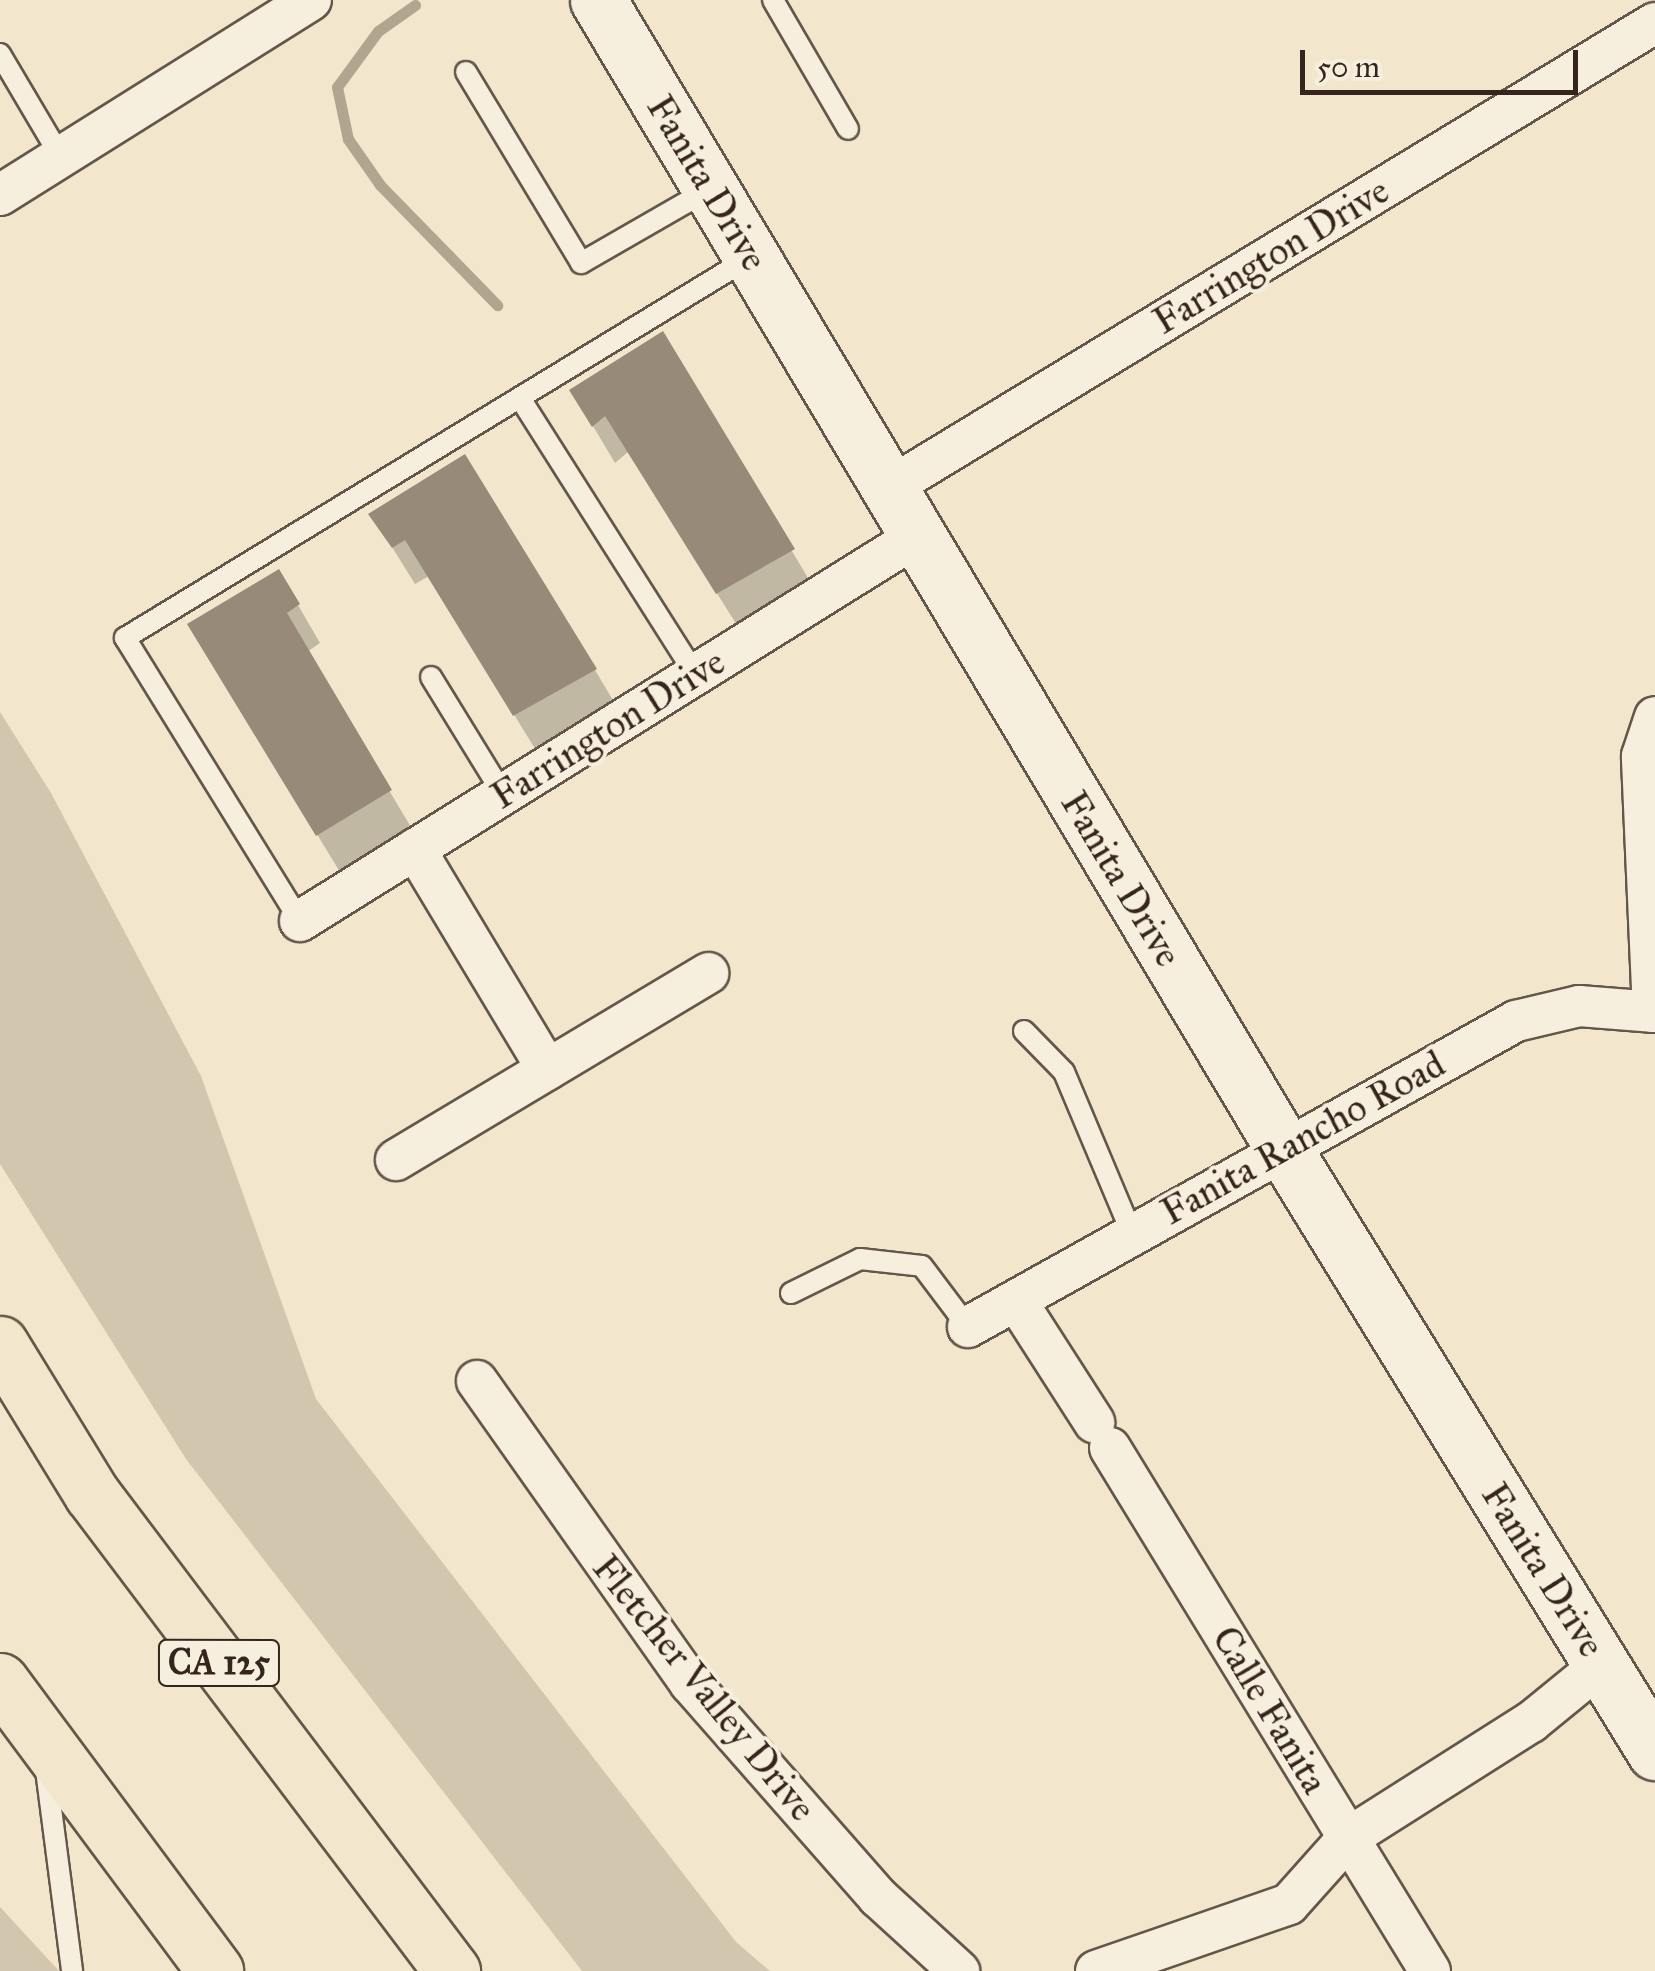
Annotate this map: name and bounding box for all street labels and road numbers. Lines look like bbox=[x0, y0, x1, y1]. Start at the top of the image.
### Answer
street label: Fanita Drive bbox=[637, 87, 777, 279]
street label: Farrington Drive bbox=[1145, 168, 1397, 344]
street label: Farrington Drive bbox=[483, 639, 733, 819]
street label: Fanita Drive bbox=[1051, 783, 1191, 975]
street label: Fanita Rancho Road bbox=[1153, 1041, 1453, 1235]
street label: Fanita Drive bbox=[1472, 1475, 1614, 1665]
street label: Fletcher Valley Drive bbox=[583, 1546, 825, 1830]
street label: Calle Fanita bbox=[1202, 1618, 1338, 1802]
road number: CA 125 bbox=[156, 1633, 282, 1693]

